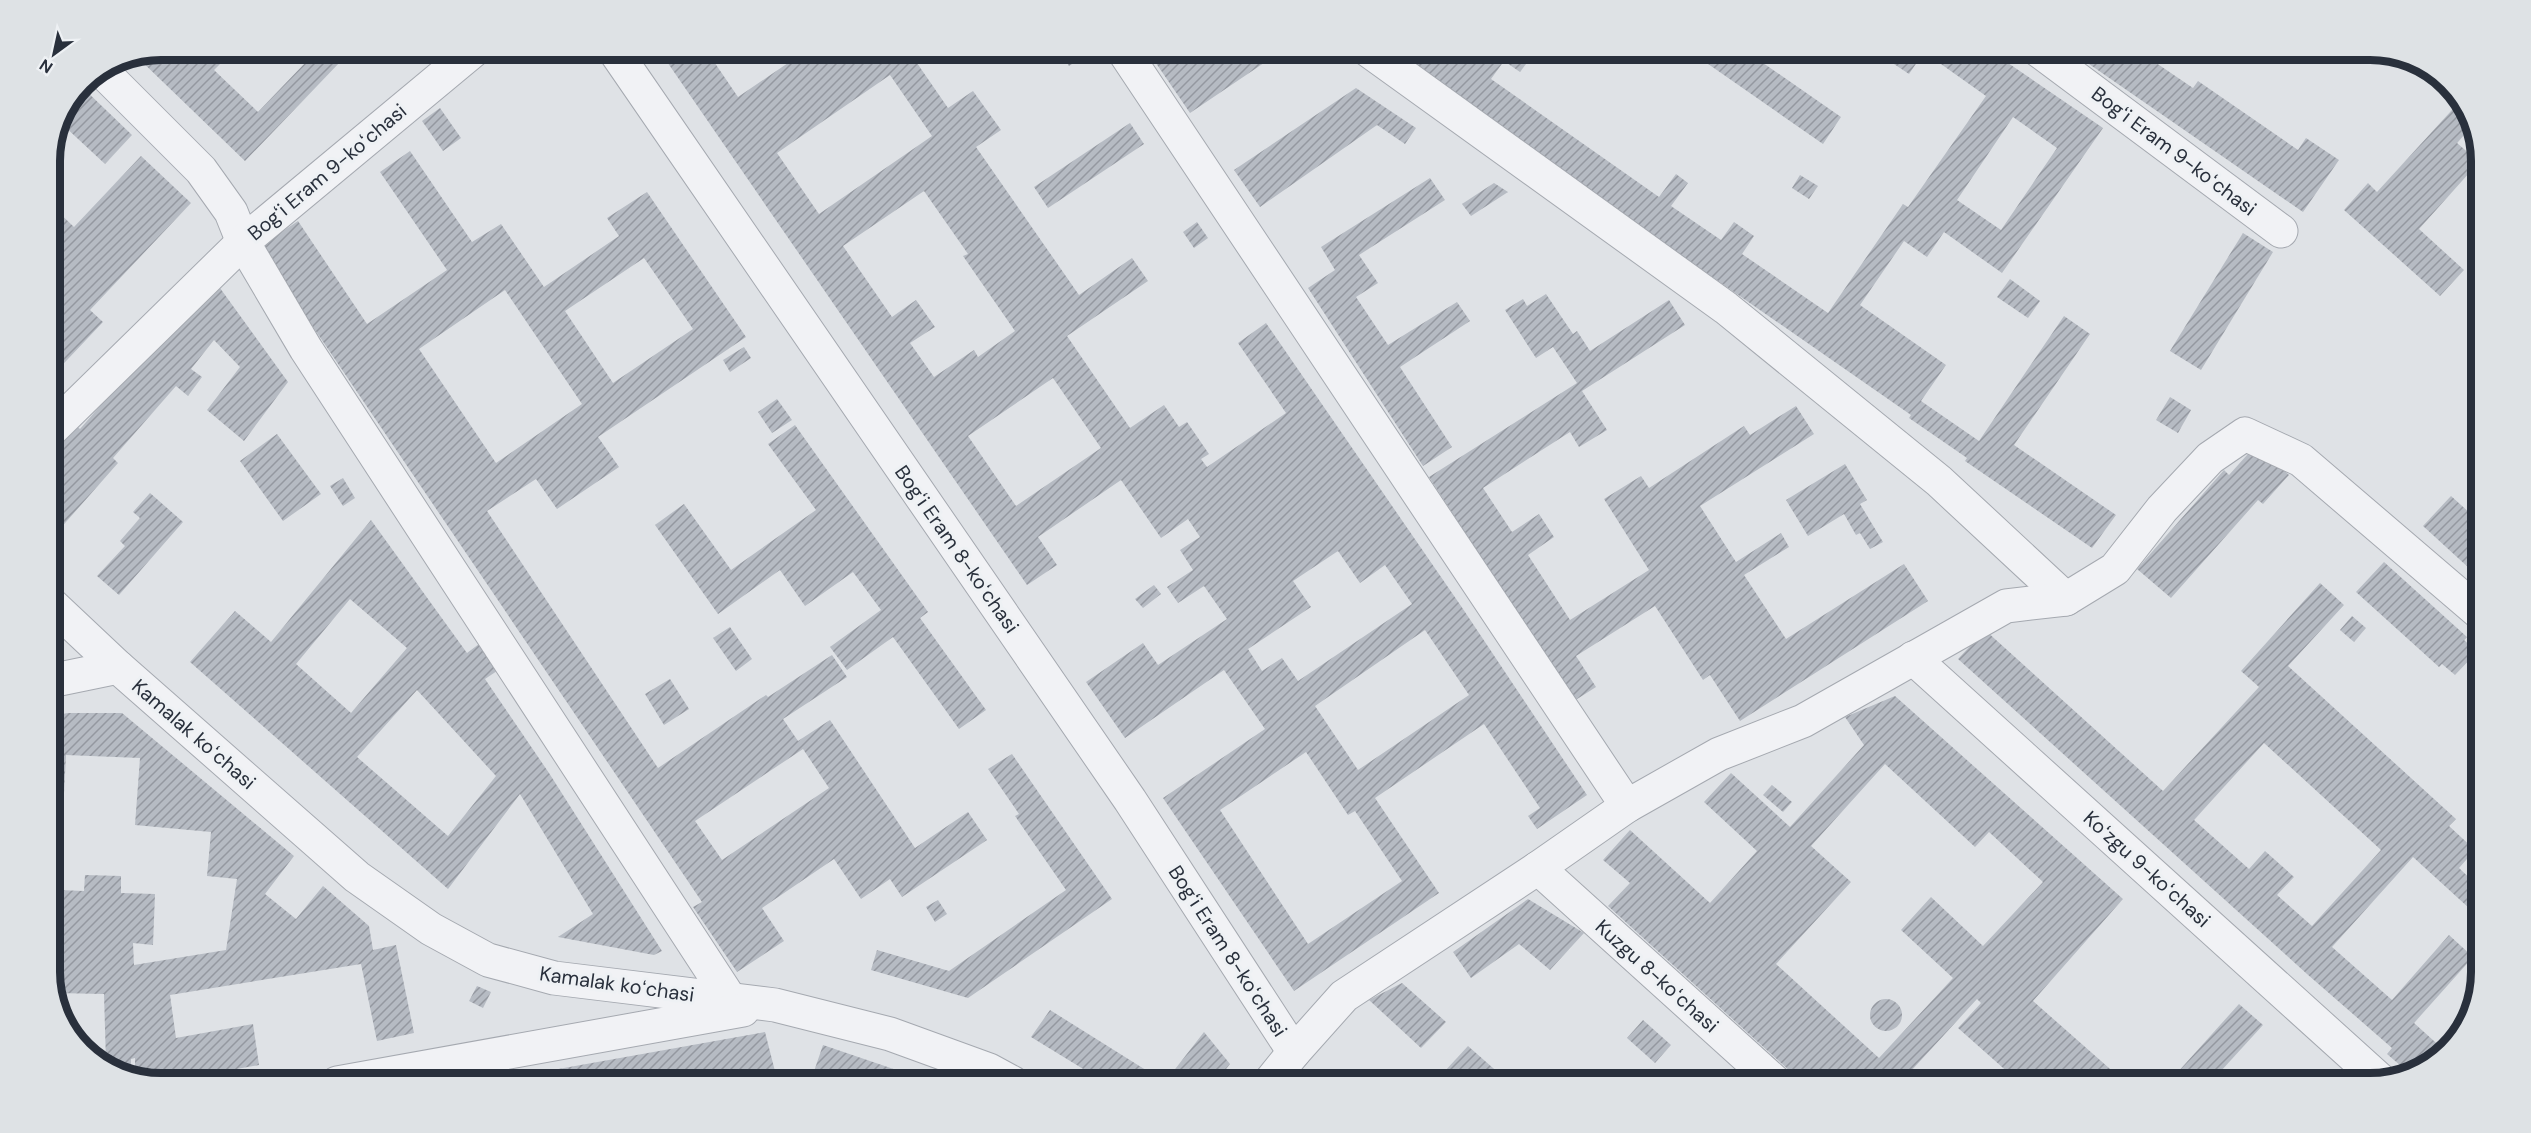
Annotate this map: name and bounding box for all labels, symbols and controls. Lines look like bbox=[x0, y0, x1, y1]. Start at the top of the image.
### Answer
north arrow bbox=[24, 24, 84, 84]
text: N bbox=[35, 54, 57, 78]
street label: Bogʻi Eram 9-koʻchasi bbox=[2086, 81, 2262, 221]
street label: Bogʻi Eram 9-koʻchasi bbox=[242, 98, 412, 246]
street label: Bogʻi Eram 8-koʻchasi bbox=[889, 460, 1025, 638]
street label: Kamalak koʻchasi bbox=[127, 673, 261, 795]
street label: Koʻzgu 9-koʻchasi bbox=[2078, 805, 2216, 933]
street label: Bogʻi Eram 8-koʻchasi bbox=[1163, 860, 1293, 1042]
street label: Kuzgu 8-koʻchasi bbox=[1590, 914, 1724, 1038]
street label: Kamalak koʻchasi bbox=[538, 960, 696, 1008]

